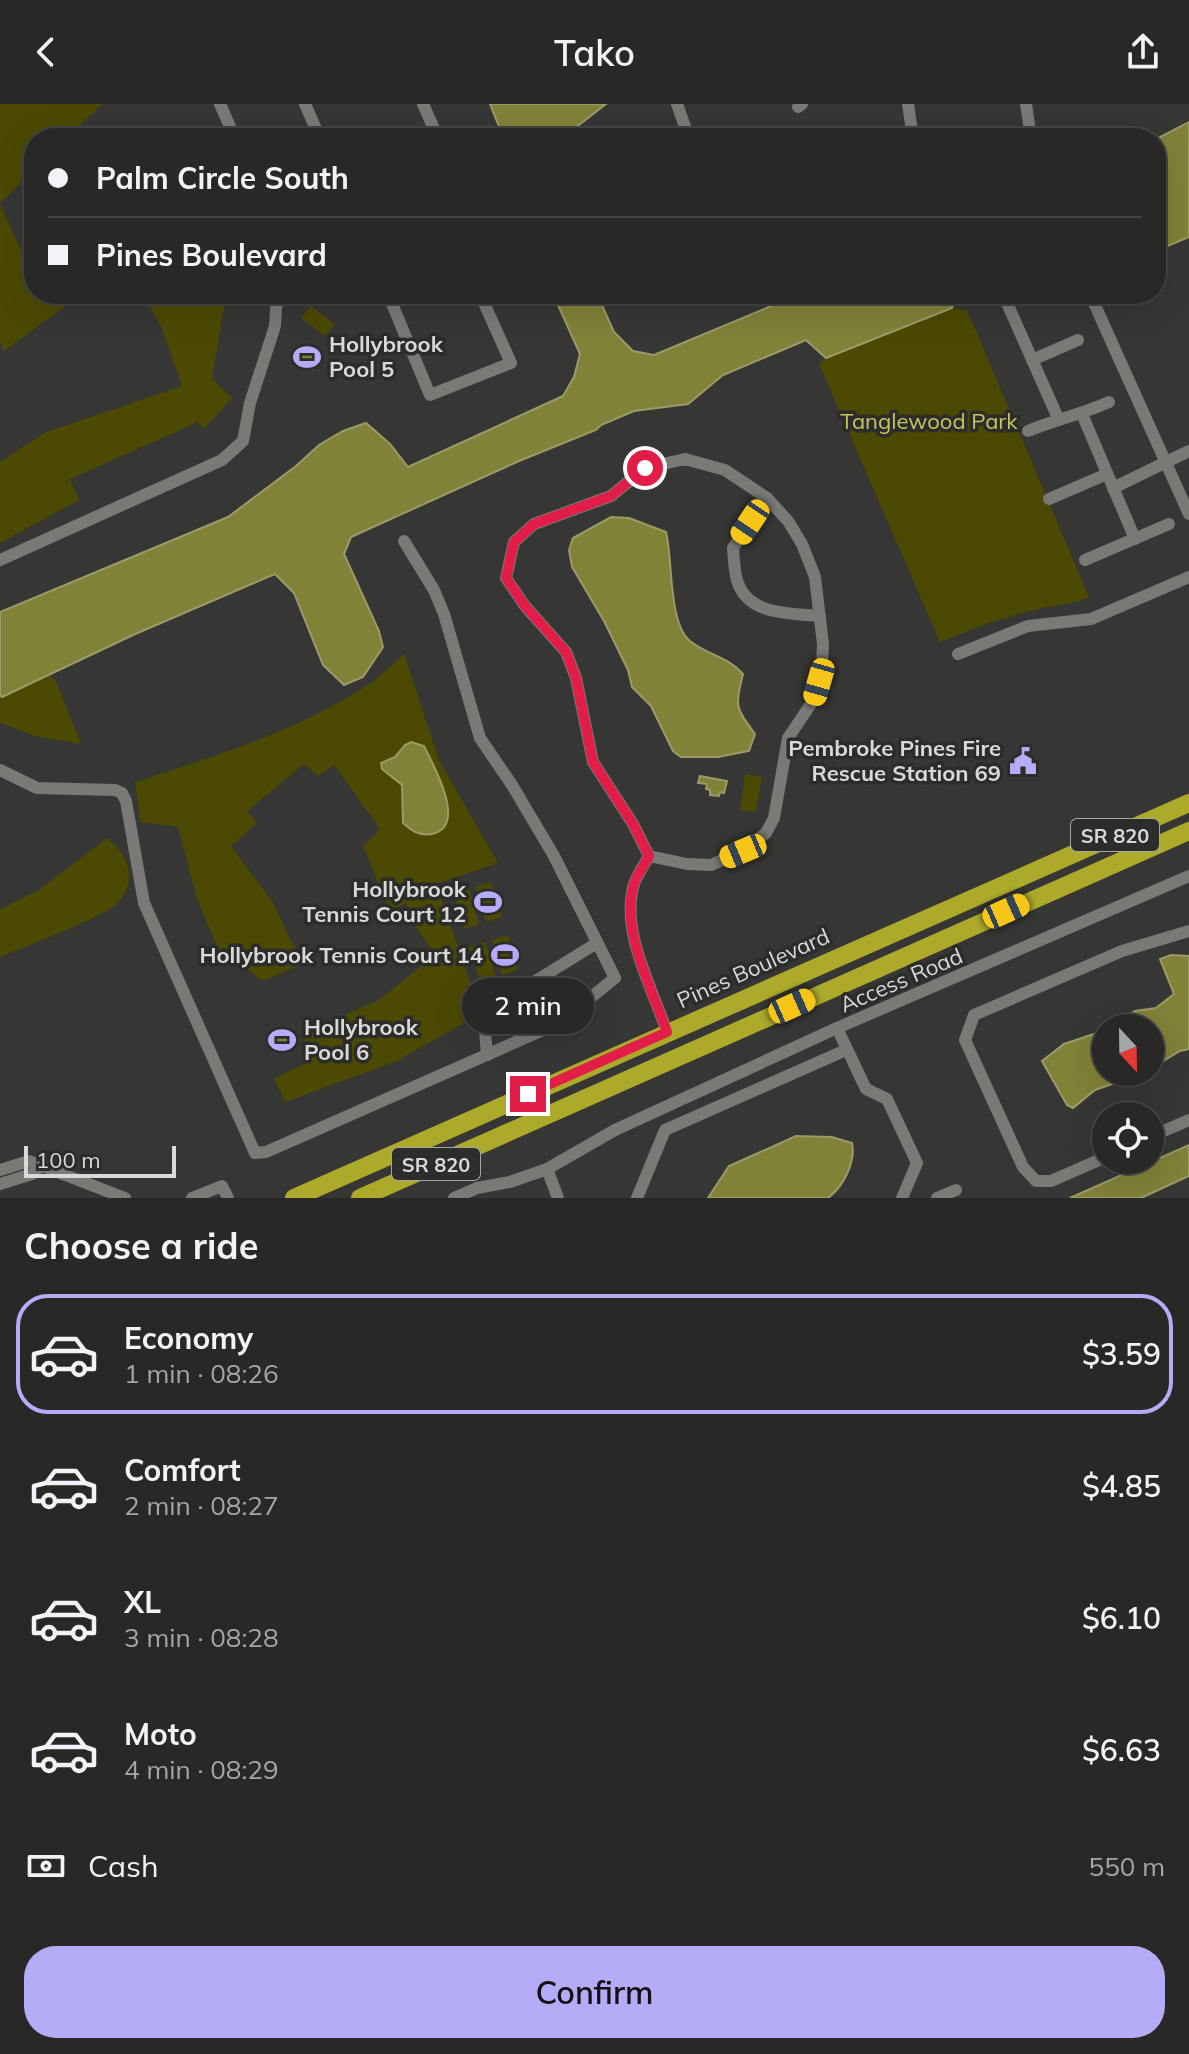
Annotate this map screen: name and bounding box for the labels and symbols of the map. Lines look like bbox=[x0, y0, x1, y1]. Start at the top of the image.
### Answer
place label: Hollybrook Pool 5 bbox=[329, 330, 444, 383]
sports icon: Hollybrook Pool 5 bbox=[292, 342, 322, 372]
park label: Tanglewood Park bbox=[840, 407, 1018, 435]
route start bbox=[627, 450, 663, 486]
car bbox=[727, 495, 773, 549]
car bbox=[801, 656, 837, 708]
place label: Pembroke Pines Fire Rescue Station 69 bbox=[788, 734, 1001, 787]
public building icon: Pembroke Pines Fire Rescue Station 69 bbox=[1008, 746, 1038, 776]
road number: SR 820 bbox=[1071, 819, 1159, 851]
car bbox=[716, 831, 770, 871]
place label: Hollybrook Tennis Court 12 bbox=[302, 875, 467, 928]
sports icon: Hollybrook Tennis Court 12 bbox=[473, 887, 503, 917]
car bbox=[979, 890, 1033, 932]
street label: Pines Boulevard bbox=[672, 922, 834, 1014]
sports icon: Hollybrook Tennis Court 14 bbox=[490, 940, 520, 970]
place label: Hollybrook Tennis Court 14 bbox=[199, 941, 483, 969]
street label: Access Road bbox=[835, 942, 967, 1018]
callout: 2 min bbox=[462, 978, 594, 1034]
car bbox=[765, 985, 819, 1027]
place label: Hollybrook Pool 6 bbox=[304, 1013, 419, 1066]
north arrow bbox=[1092, 1014, 1164, 1086]
sports icon: Hollybrook Pool 6 bbox=[267, 1025, 297, 1055]
route end bbox=[510, 1076, 546, 1112]
scale bar bbox=[24, 1142, 176, 1178]
road number: SR 820 bbox=[392, 1148, 480, 1180]

